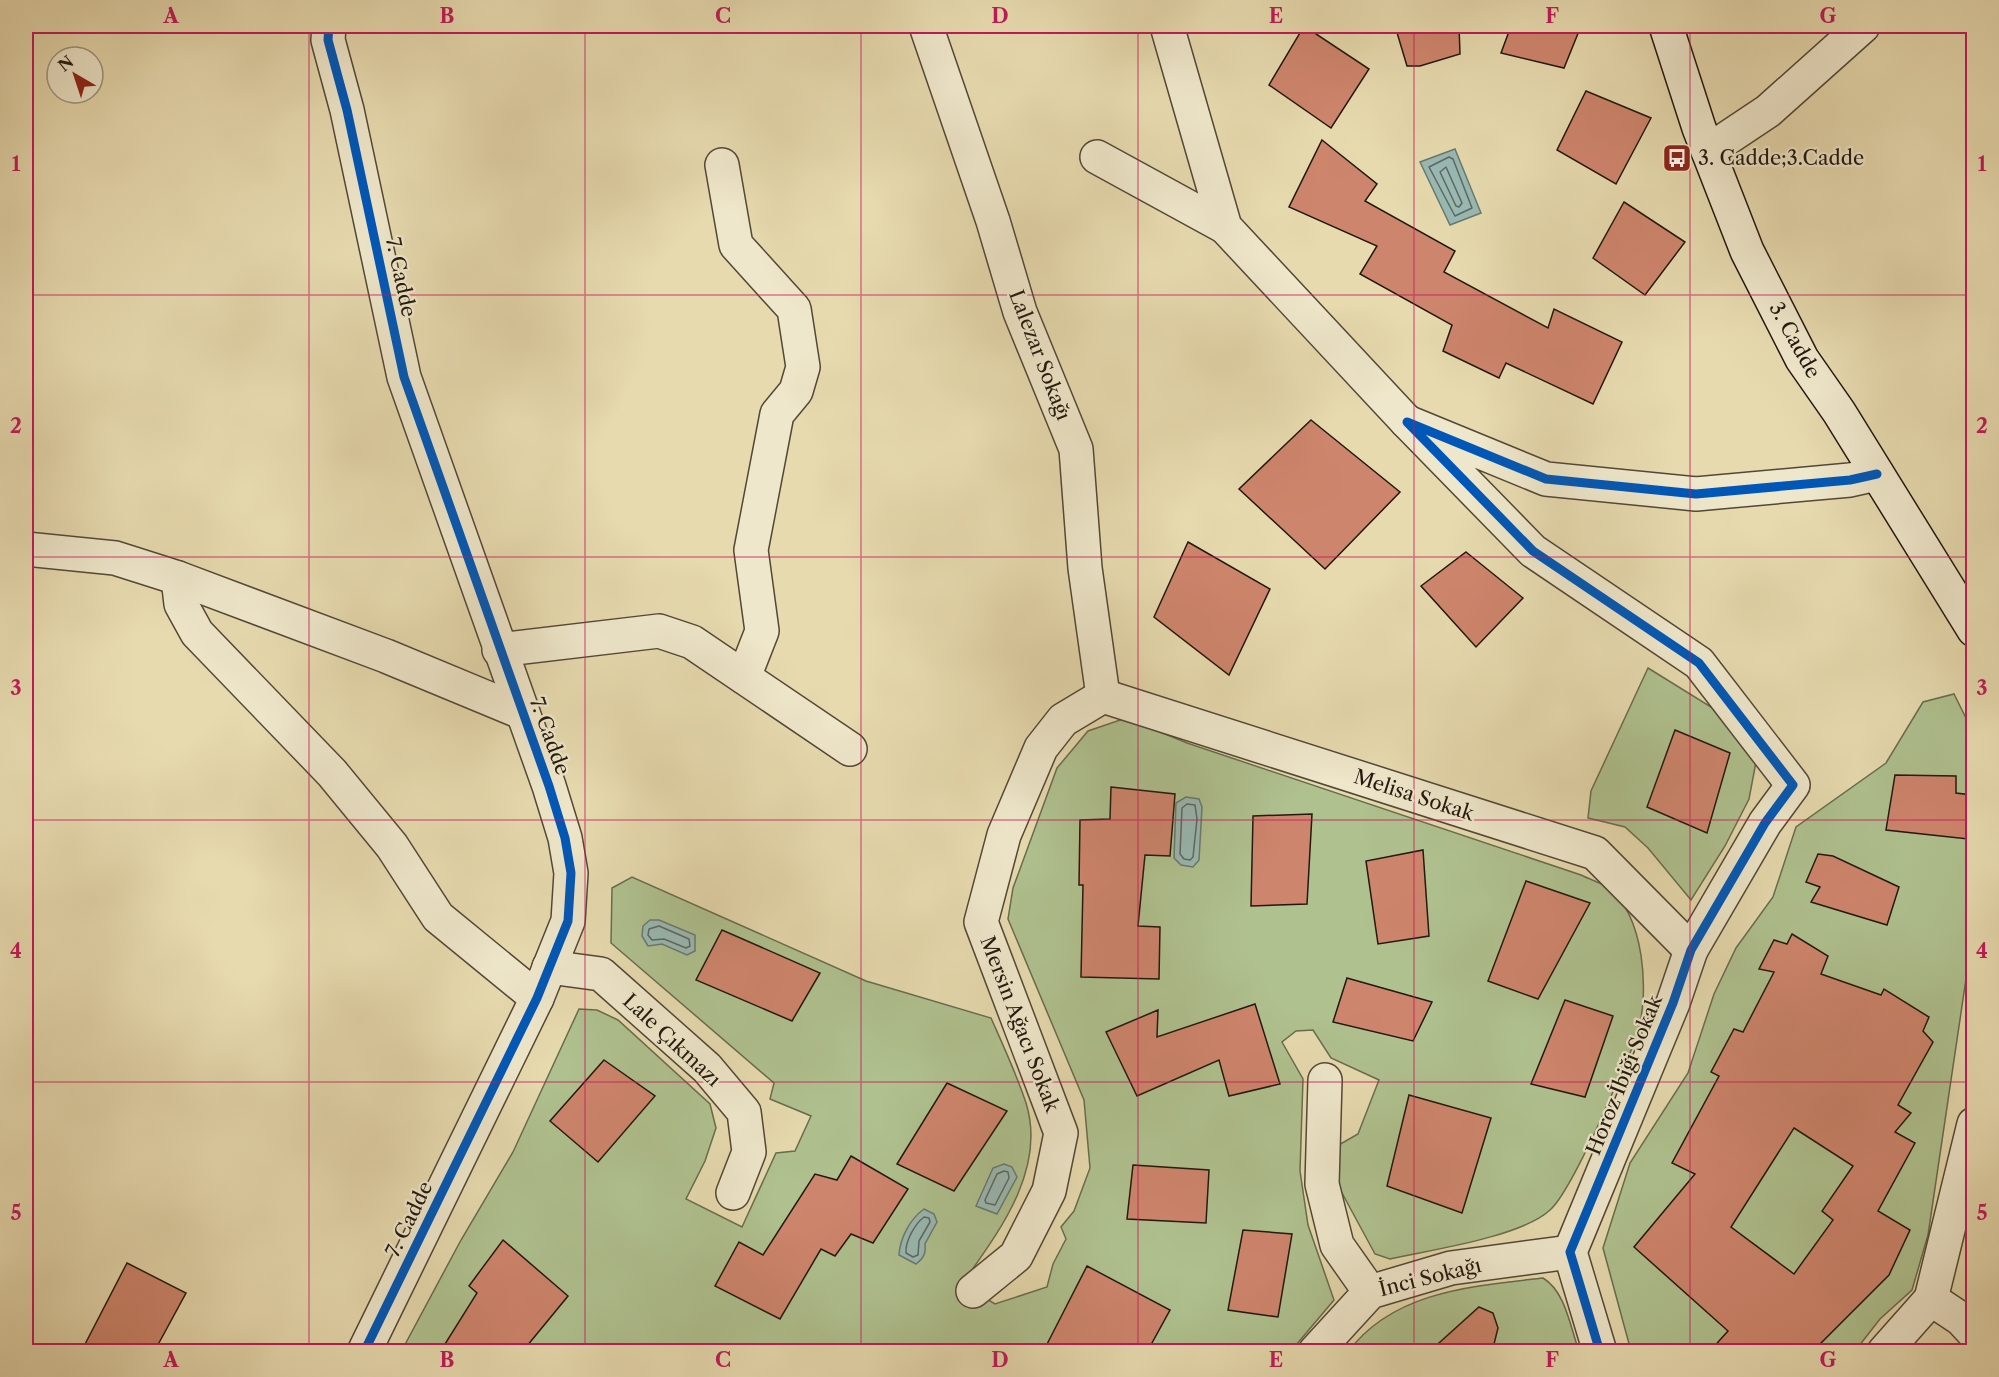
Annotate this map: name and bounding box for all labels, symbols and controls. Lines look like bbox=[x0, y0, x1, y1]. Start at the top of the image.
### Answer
text: A bbox=[162, 4, 179, 28]
text: B bbox=[440, 4, 455, 28]
text: C bbox=[715, 4, 731, 28]
text: D bbox=[991, 4, 1009, 28]
text: E bbox=[1269, 4, 1283, 28]
text: F bbox=[1545, 4, 1559, 28]
text: G bbox=[1820, 4, 1837, 28]
north arrow bbox=[45, 45, 105, 105]
text: N bbox=[54, 51, 77, 75]
bus stop icon: 3. Cadde;3.Cadde bbox=[1661, 142, 1693, 174]
place label: 3. Cadde;3.Cadde bbox=[1698, 146, 1864, 170]
text: 1 bbox=[12, 152, 21, 176]
text: 1 bbox=[1978, 152, 1987, 176]
street label: 7. Cadde bbox=[381, 235, 421, 319]
street label: Lalezar Sokağı bbox=[1004, 287, 1076, 423]
street label: 3. Cadde bbox=[1764, 298, 1826, 382]
text: 2 bbox=[10, 414, 22, 438]
text: 2 bbox=[1976, 414, 1988, 438]
text: 3 bbox=[10, 676, 22, 700]
text: 3 bbox=[1976, 676, 1988, 700]
street label: 7. Cadde bbox=[525, 694, 575, 778]
street label: Melisa Sokak bbox=[1351, 764, 1478, 826]
street label: Mersin Ağacı Sokak bbox=[975, 933, 1065, 1117]
text: 4 bbox=[10, 939, 22, 963]
text: 4 bbox=[1976, 939, 1988, 963]
street label: Lale Çıkmazı bbox=[618, 989, 726, 1091]
street label: Horoz İbiği Sokak bbox=[1580, 990, 1667, 1158]
street label: 7. Cadde bbox=[380, 1177, 438, 1261]
text: 5 bbox=[10, 1201, 22, 1225]
text: 5 bbox=[1976, 1201, 1988, 1225]
street label: İnci Sokağı bbox=[1376, 1252, 1484, 1301]
text: A bbox=[162, 1348, 179, 1372]
text: B bbox=[440, 1348, 455, 1372]
text: C bbox=[715, 1348, 731, 1372]
text: D bbox=[991, 1348, 1009, 1372]
text: E bbox=[1269, 1348, 1283, 1372]
text: F bbox=[1545, 1348, 1559, 1372]
text: G bbox=[1820, 1348, 1837, 1372]

